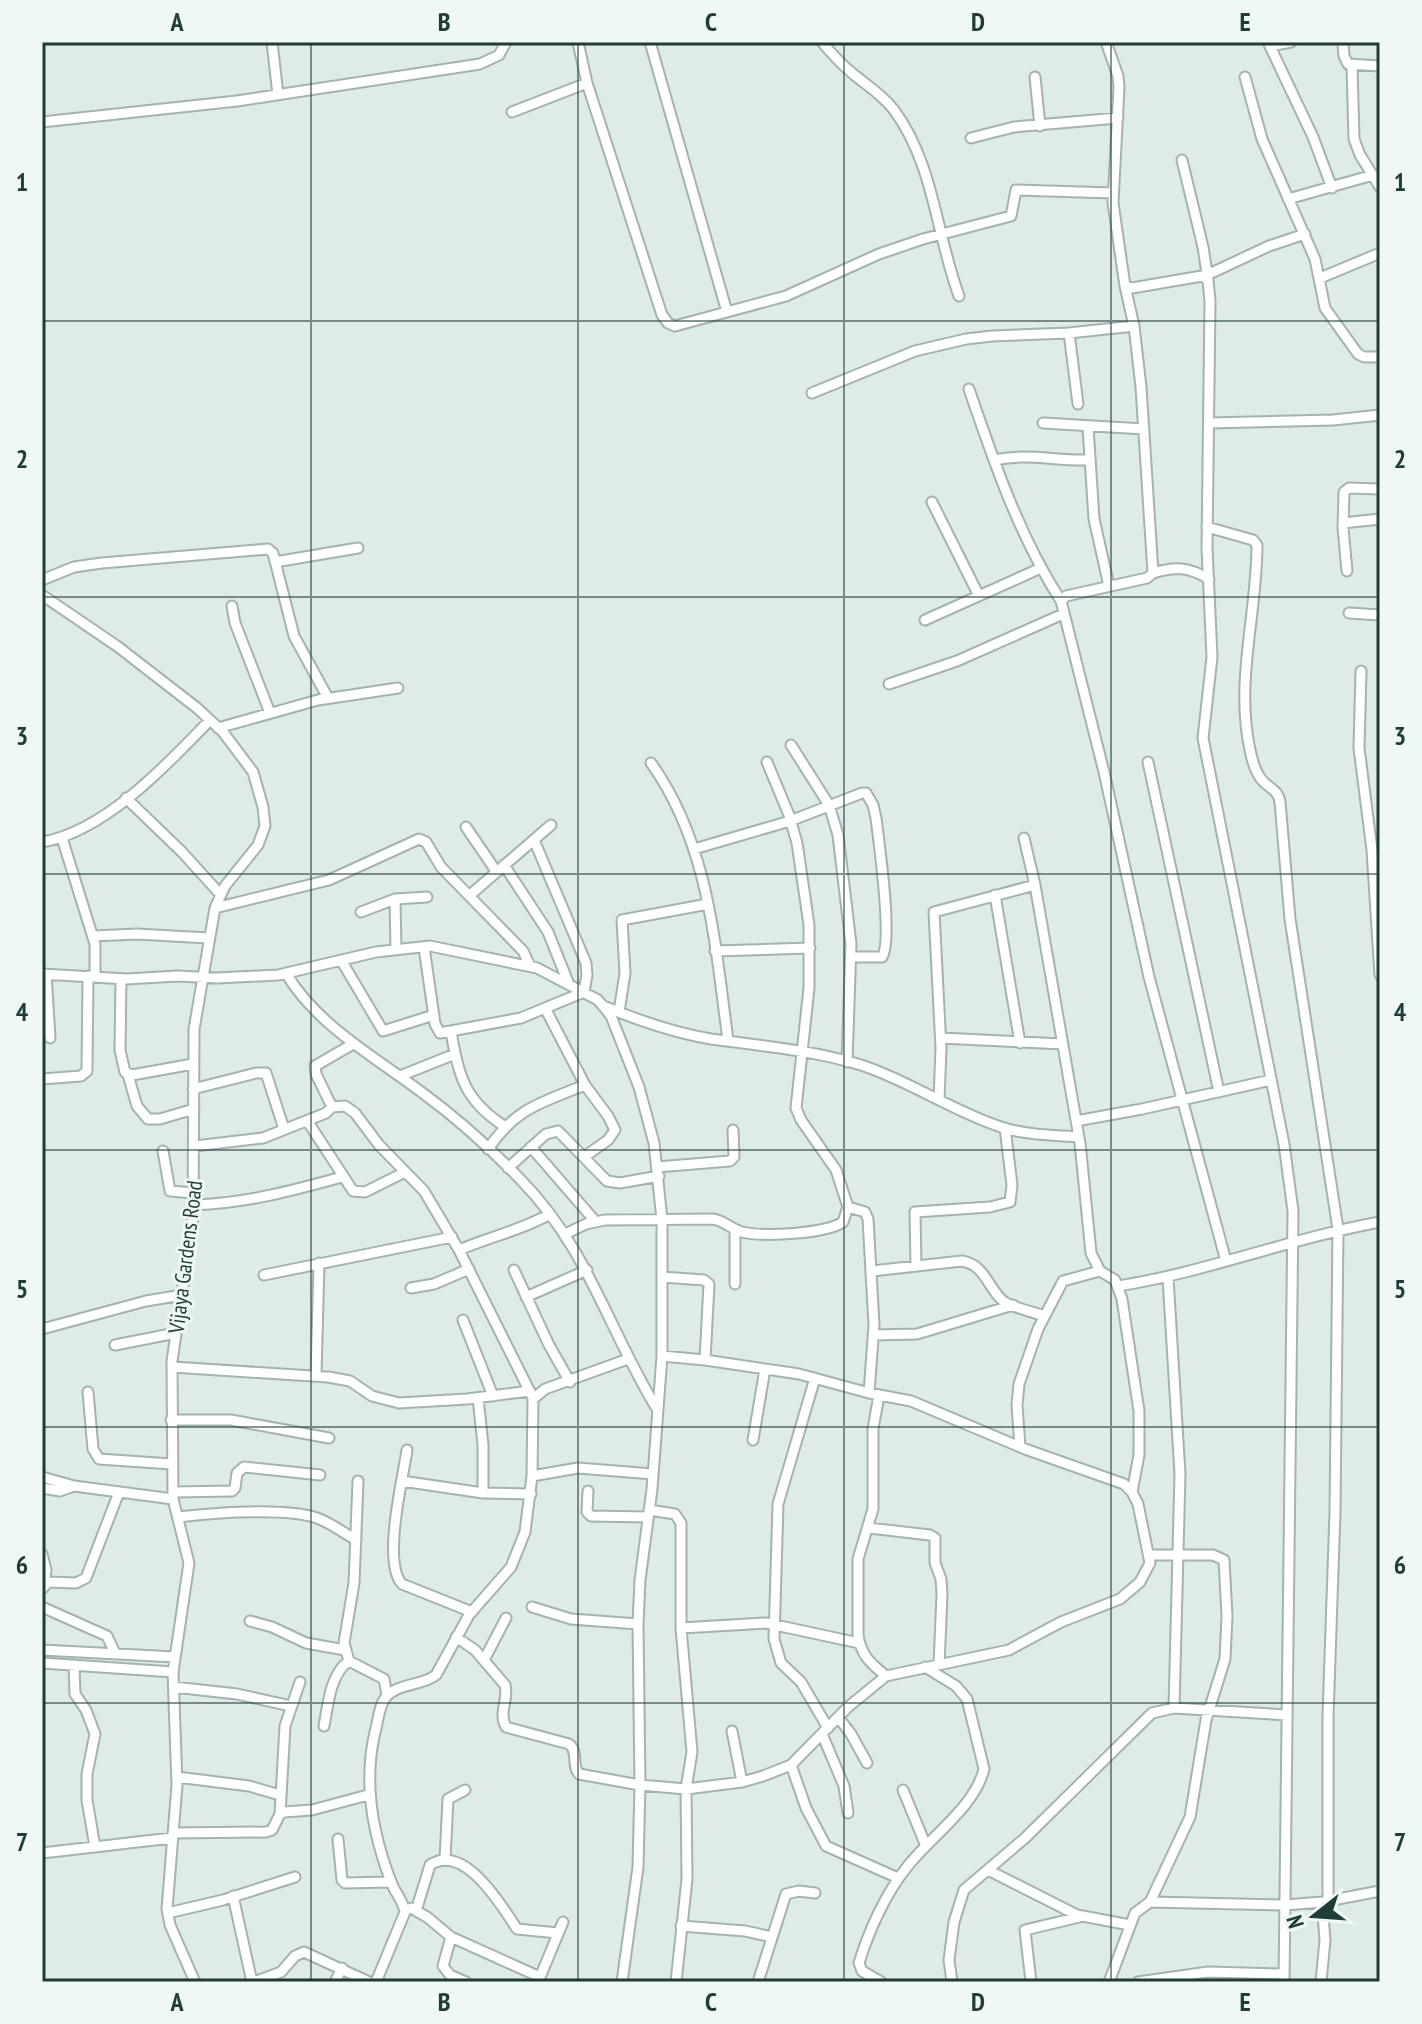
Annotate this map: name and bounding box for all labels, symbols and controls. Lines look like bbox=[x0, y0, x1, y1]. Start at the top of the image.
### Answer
text: A bbox=[169, 5, 184, 38]
text: B bbox=[438, 5, 451, 38]
text: C bbox=[705, 5, 717, 38]
text: D bbox=[971, 5, 985, 38]
text: E bbox=[1239, 5, 1251, 38]
text: 1 bbox=[16, 165, 28, 198]
text: 1 bbox=[1394, 165, 1406, 198]
text: 2 bbox=[16, 442, 28, 475]
text: 2 bbox=[1394, 442, 1406, 475]
text: 3 bbox=[16, 719, 28, 752]
text: 3 bbox=[1394, 719, 1406, 752]
text: 4 bbox=[16, 995, 29, 1028]
text: 4 bbox=[1394, 995, 1407, 1028]
street label: Vijaya Gardens Road bbox=[162, 1179, 208, 1336]
text: 5 bbox=[16, 1272, 28, 1305]
text: 5 bbox=[1394, 1272, 1406, 1305]
text: 6 bbox=[16, 1548, 28, 1581]
text: 6 bbox=[1394, 1548, 1406, 1581]
text: 7 bbox=[16, 1825, 28, 1858]
text: 7 bbox=[1394, 1825, 1406, 1858]
north arrow bbox=[1274, 1876, 1354, 1956]
text: N bbox=[1280, 1912, 1310, 1932]
text: A bbox=[169, 1985, 184, 2018]
text: B bbox=[438, 1985, 451, 2018]
text: C bbox=[705, 1985, 717, 2018]
text: D bbox=[971, 1985, 985, 2018]
text: E bbox=[1239, 1985, 1251, 2018]

